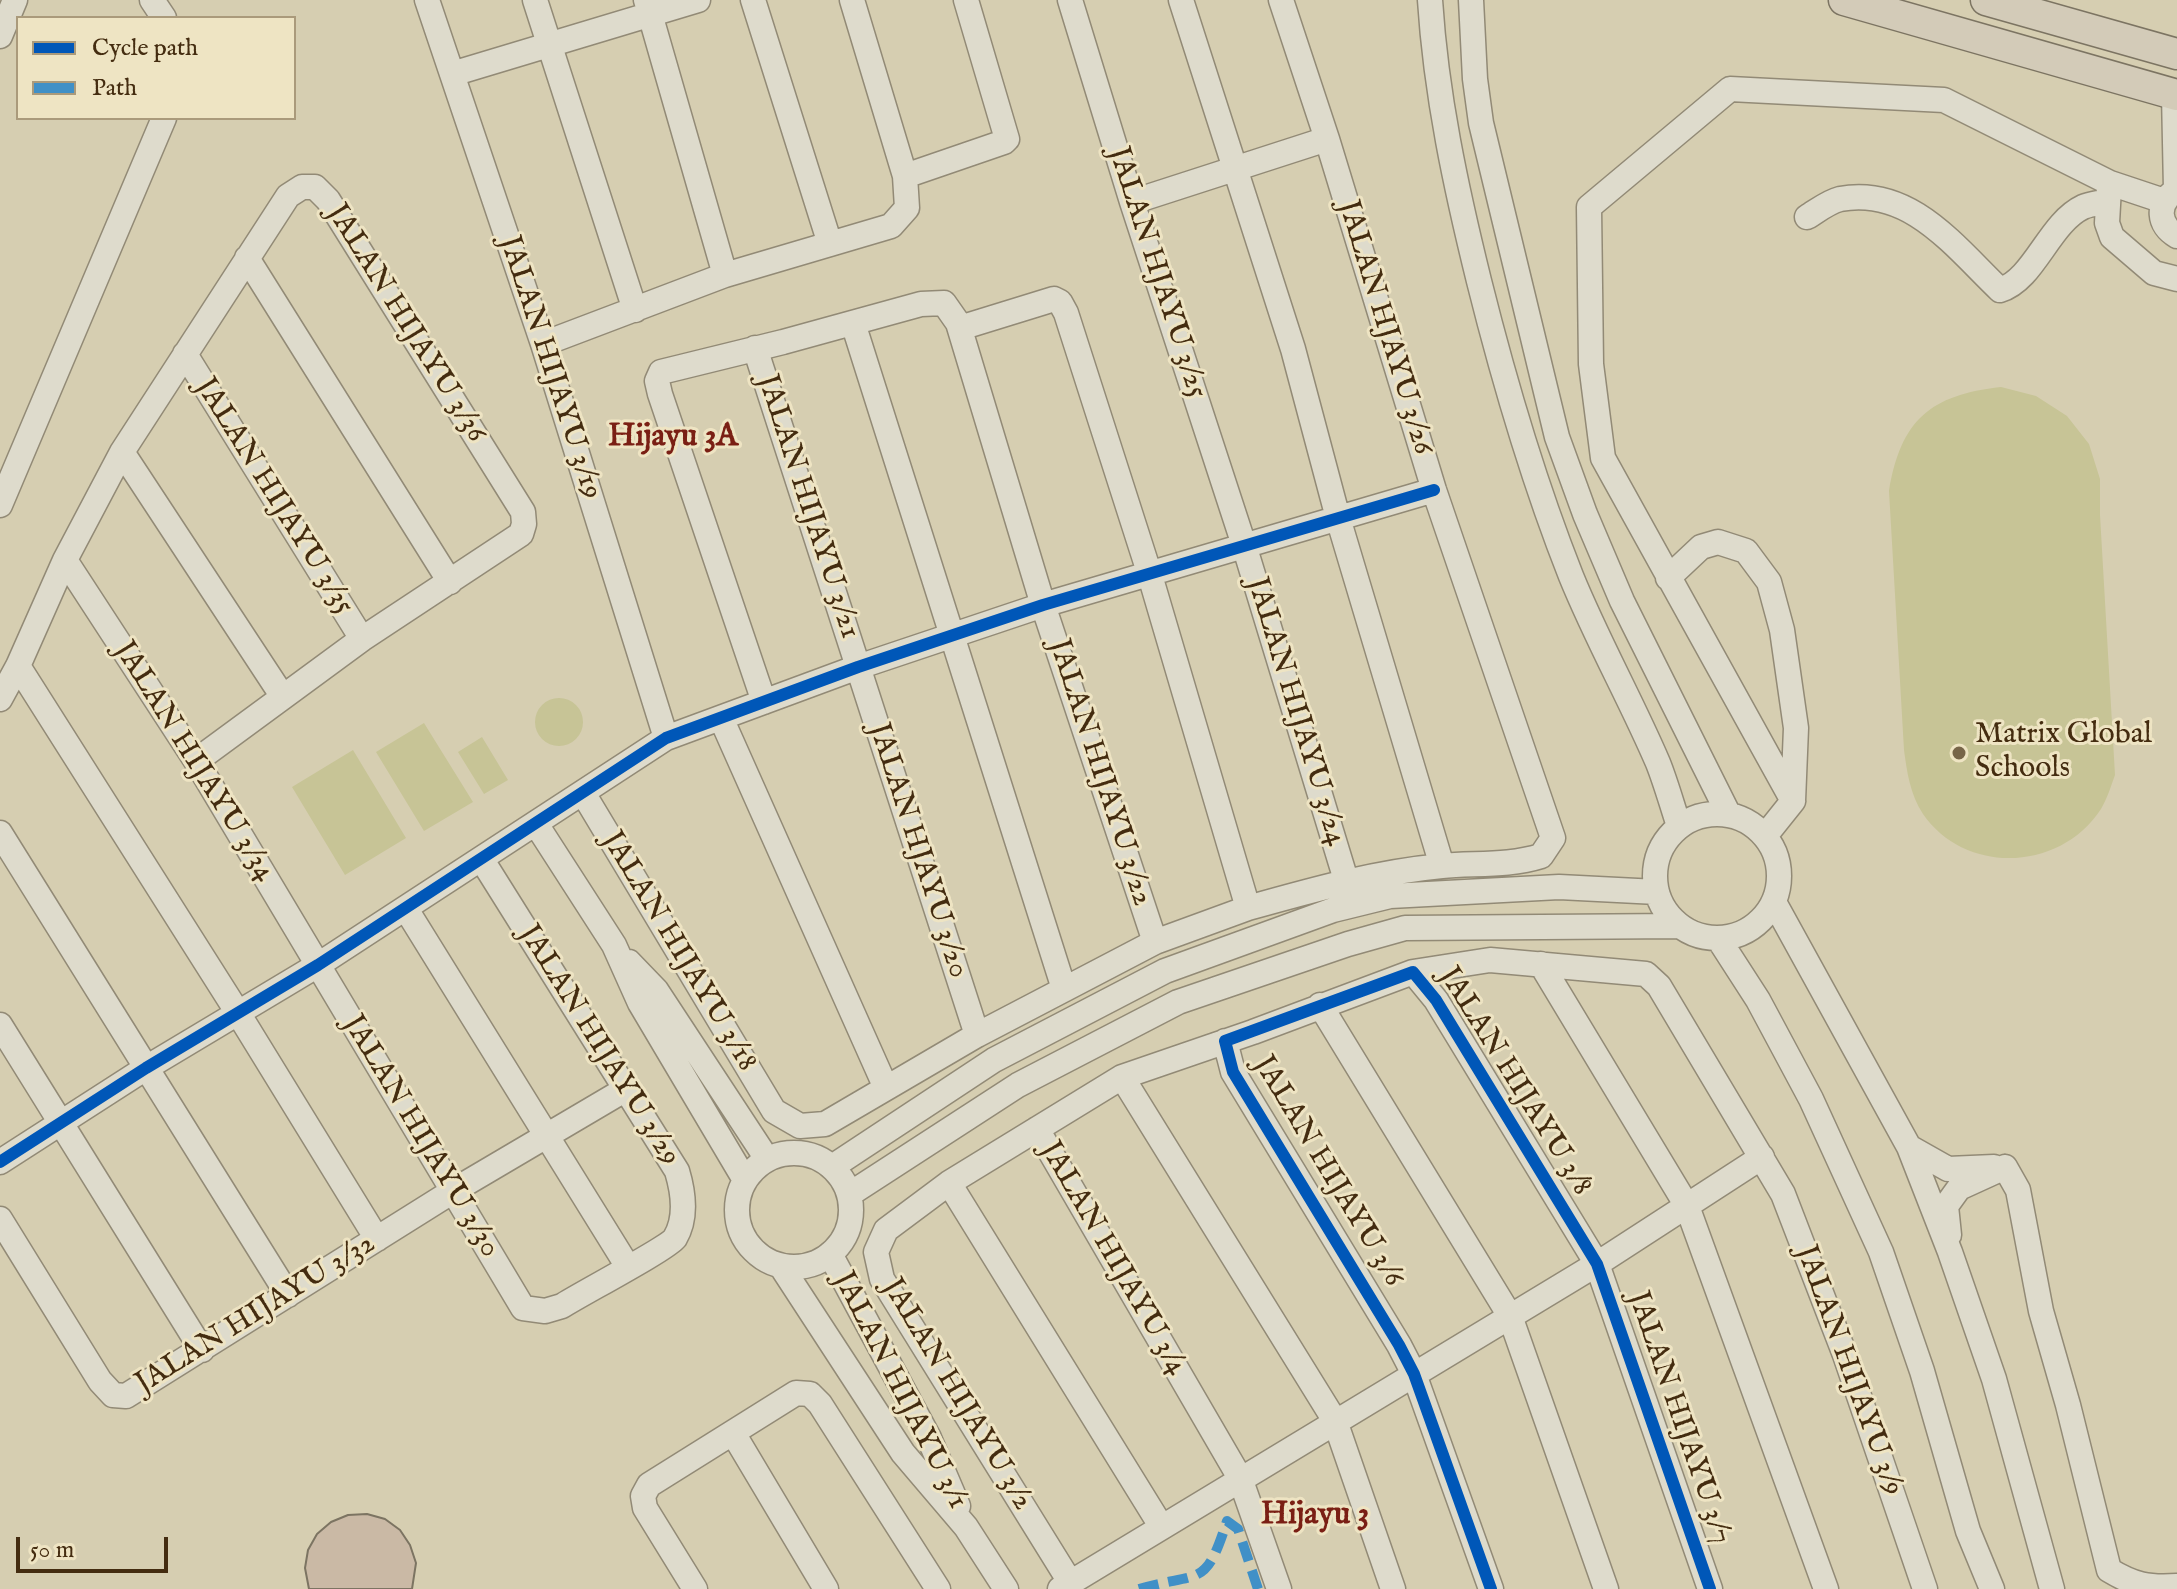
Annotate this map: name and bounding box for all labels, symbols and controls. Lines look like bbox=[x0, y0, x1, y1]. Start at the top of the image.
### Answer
legend bbox=[16, 16, 296, 120]
text: Cycle path bbox=[92, 33, 198, 64]
text: Path bbox=[92, 73, 137, 104]
street label: JALAN HJAYU 3/25 bbox=[1098, 143, 1214, 403]
street label: JALAN HJAYU 3/26 bbox=[1328, 197, 1440, 459]
street label: JALAN HIJAYU 3/36 bbox=[317, 198, 493, 450]
street label: JALAN HIJAYU 3/19 bbox=[489, 232, 609, 504]
street label: JALAN HIJAYU 3/21 bbox=[747, 371, 867, 643]
street label: JALAN HIJAYU 3/35 bbox=[186, 372, 360, 622]
district label: Hijayu 3A bbox=[608, 419, 738, 457]
street label: JALAN HIJAYU 3/24 bbox=[1237, 573, 1353, 851]
street label: JALAN HIJAYU 3/34 bbox=[105, 635, 281, 889]
street label: JALAN HIJAYU 3/22 bbox=[1039, 635, 1159, 911]
place label: Matrix Global Schools bbox=[1975, 718, 2152, 788]
street label: JALAN HJAYU 3/20 bbox=[859, 719, 975, 983]
marker: Matrix Global Schools bbox=[1950, 744, 1968, 762]
street label: JALAN HIJAYU 3/18 bbox=[592, 826, 764, 1078]
street label: JALAN HIJAYU 3/29 bbox=[509, 919, 687, 1173]
street label: JALAN HIJAYU 3/8 bbox=[1429, 961, 1599, 1203]
street label: JALAN HIJAYU 3/30 bbox=[333, 1009, 507, 1265]
street label: JALAN HIJAYU 3/6 bbox=[1244, 1050, 1410, 1294]
street label: JALAN HIJAYU 3/4 bbox=[1030, 1136, 1194, 1382]
street label: JALAN HIJAYU 3/32 bbox=[130, 1227, 382, 1403]
street label: JALAN HIJAYU 3/9 bbox=[1786, 1241, 1910, 1501]
street label: JALAN HIJAYU 3/1 bbox=[824, 1266, 974, 1516]
street label: JALAN HIJAYU 3/2 bbox=[873, 1273, 1039, 1517]
street label: JALAN HIJAYU 3/7 bbox=[1618, 1287, 1738, 1549]
district label: Hijayu 3 bbox=[1261, 1497, 1369, 1535]
scale bar bbox=[20, 1521, 172, 1571]
text: 50 m bbox=[30, 1535, 74, 1566]

